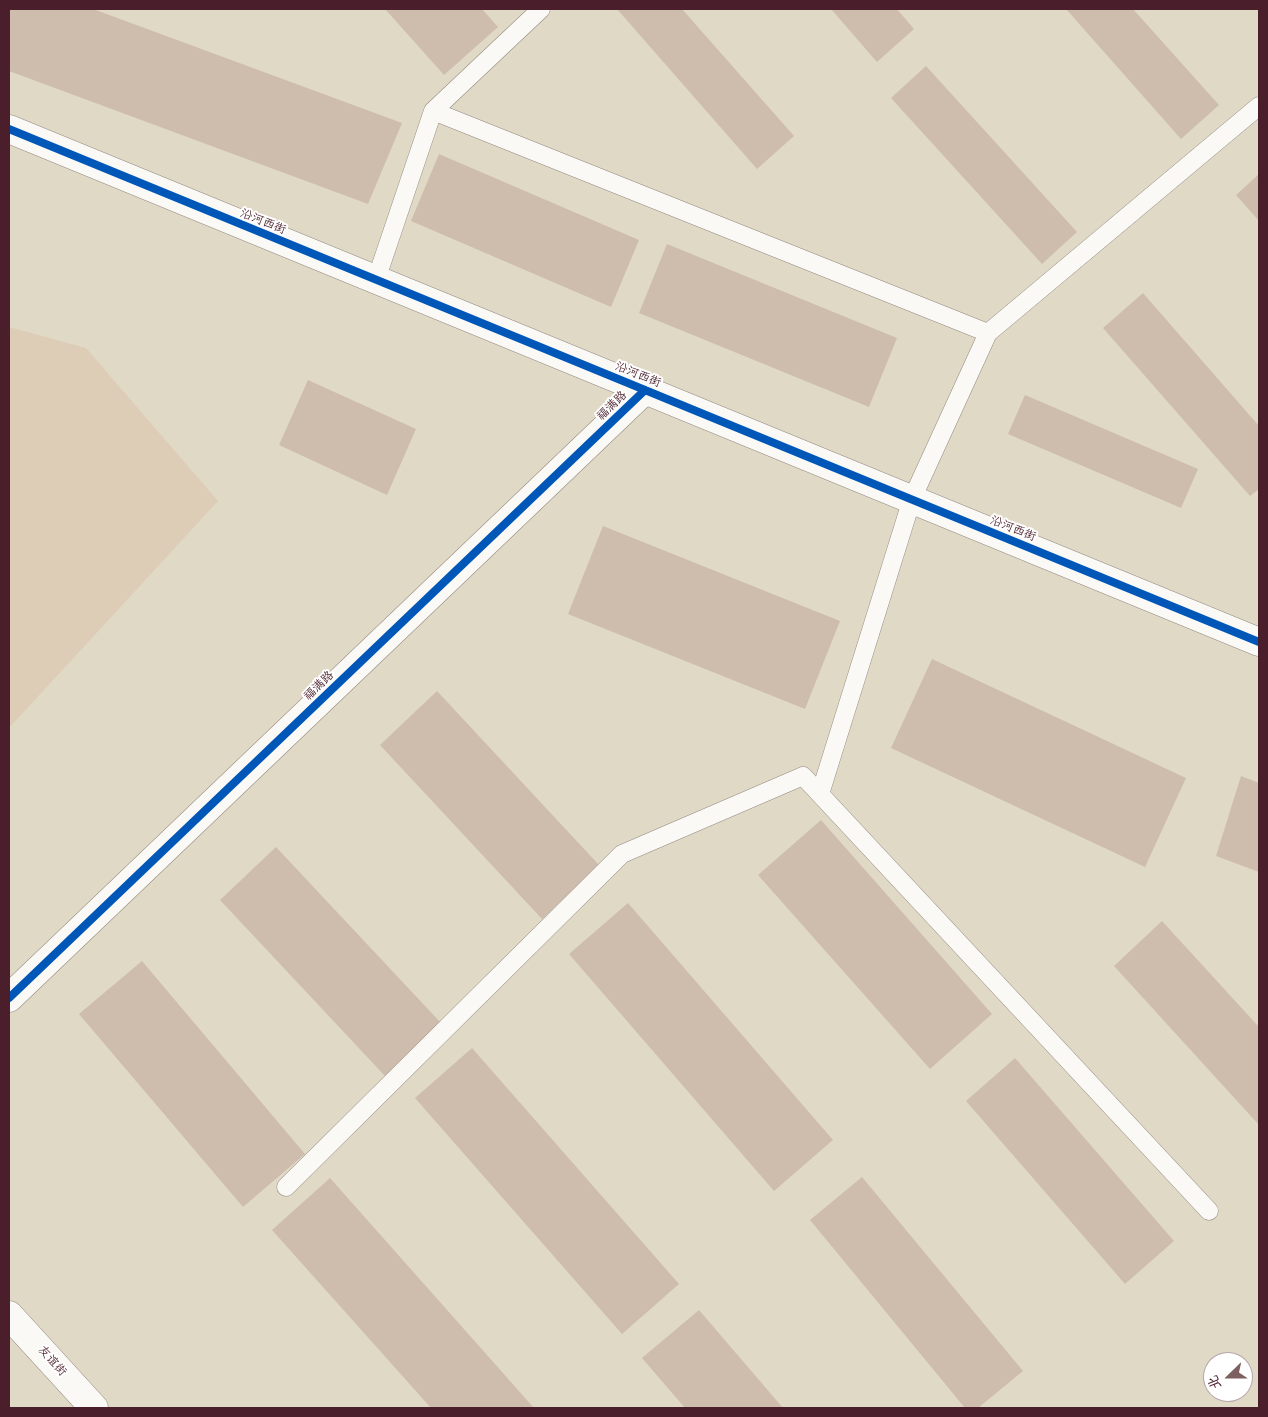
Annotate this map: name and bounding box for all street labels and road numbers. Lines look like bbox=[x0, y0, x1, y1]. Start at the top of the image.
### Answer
street label: 沿河西街 bbox=[238, 206, 288, 238]
street label: 沿河西街 bbox=[613, 359, 663, 391]
street label: 福满路 bbox=[594, 388, 630, 424]
street label: 沿河西街 bbox=[988, 513, 1038, 545]
street label: 福满路 bbox=[301, 668, 337, 704]
street label: 友谊街 bbox=[35, 1343, 69, 1379]

